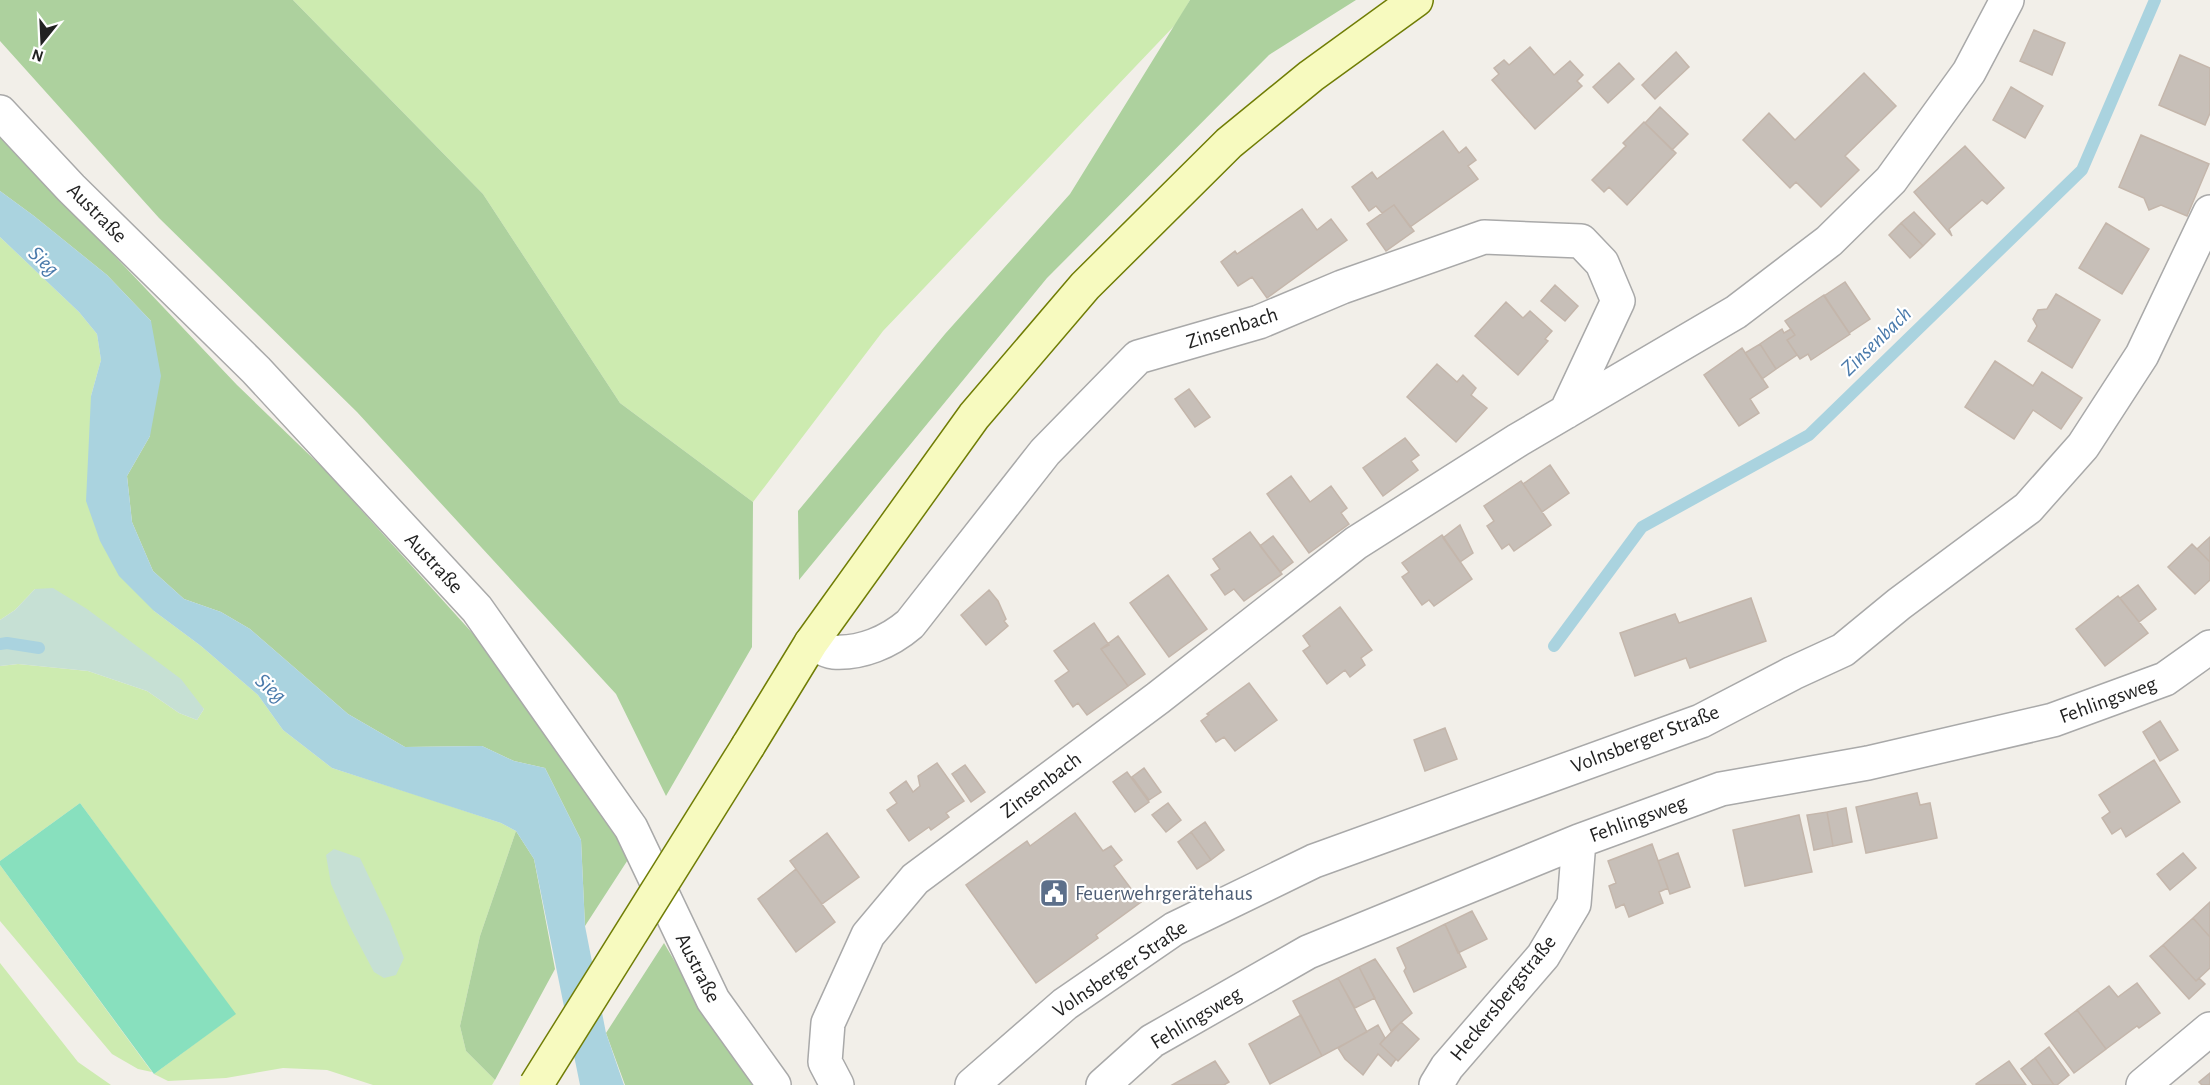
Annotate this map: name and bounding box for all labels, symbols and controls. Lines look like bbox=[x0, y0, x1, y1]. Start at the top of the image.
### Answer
north arrow bbox=[12, 12, 72, 72]
text: N bbox=[30, 46, 45, 65]
street label: Austraße bbox=[63, 179, 131, 247]
water label: Sieg bbox=[25, 242, 63, 280]
water label: Zinsenbach bbox=[1836, 302, 1916, 380]
street label: Zinsenbach bbox=[1184, 303, 1280, 353]
street label: Austraße bbox=[401, 529, 467, 597]
water label: Sieg bbox=[251, 669, 291, 707]
street label: Fehlingsweg bbox=[2057, 672, 2160, 727]
street label: Volnsberger Straße bbox=[1568, 701, 1722, 777]
street label: Zinsenbach bbox=[997, 748, 1085, 822]
street label: Fehlingsweg bbox=[1587, 791, 1690, 846]
public building icon: Feuerwehrgerätehaus bbox=[1038, 877, 1070, 909]
place label: Feuerwehrgerätehaus bbox=[1075, 883, 1253, 904]
street label: Volnsberger Straße bbox=[1049, 916, 1191, 1022]
street label: Austraße bbox=[672, 930, 724, 1006]
street label: Heckersbergstraße bbox=[1446, 931, 1560, 1065]
street label: Fehlingsweg bbox=[1147, 982, 1246, 1053]

